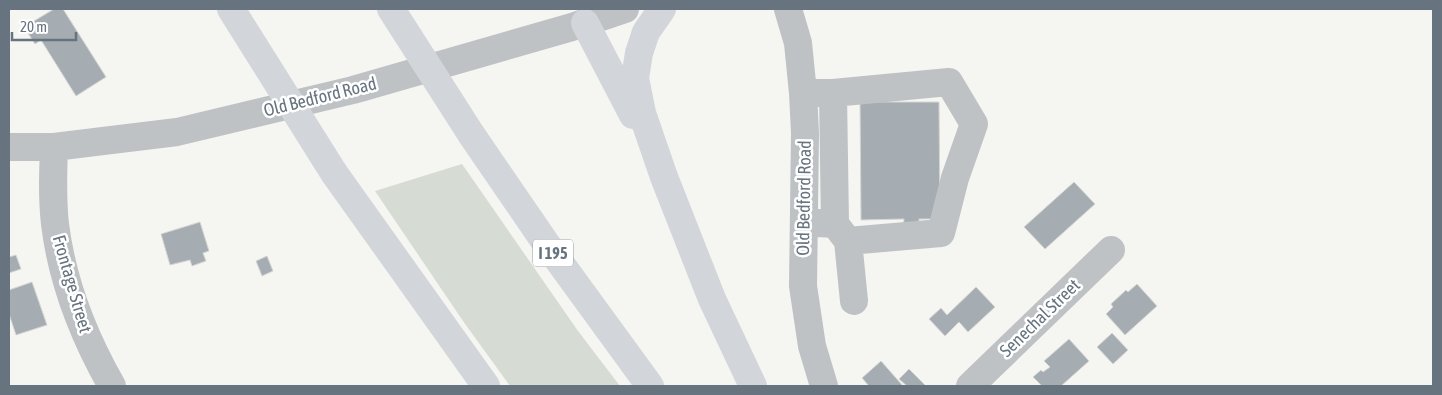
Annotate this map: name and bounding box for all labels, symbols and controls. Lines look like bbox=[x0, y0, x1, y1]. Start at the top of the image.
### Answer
scale bar bbox=[12, 10, 76, 42]
text: 20 m bbox=[20, 18, 47, 35]
street label: Old Bedford Road bbox=[261, 72, 378, 121]
street label: Old Bedford Road bbox=[792, 140, 815, 256]
street label: Frontage Street bbox=[49, 233, 96, 335]
road number: I 195 bbox=[533, 240, 573, 266]
street label: Senechal Street bbox=[995, 274, 1084, 361]

